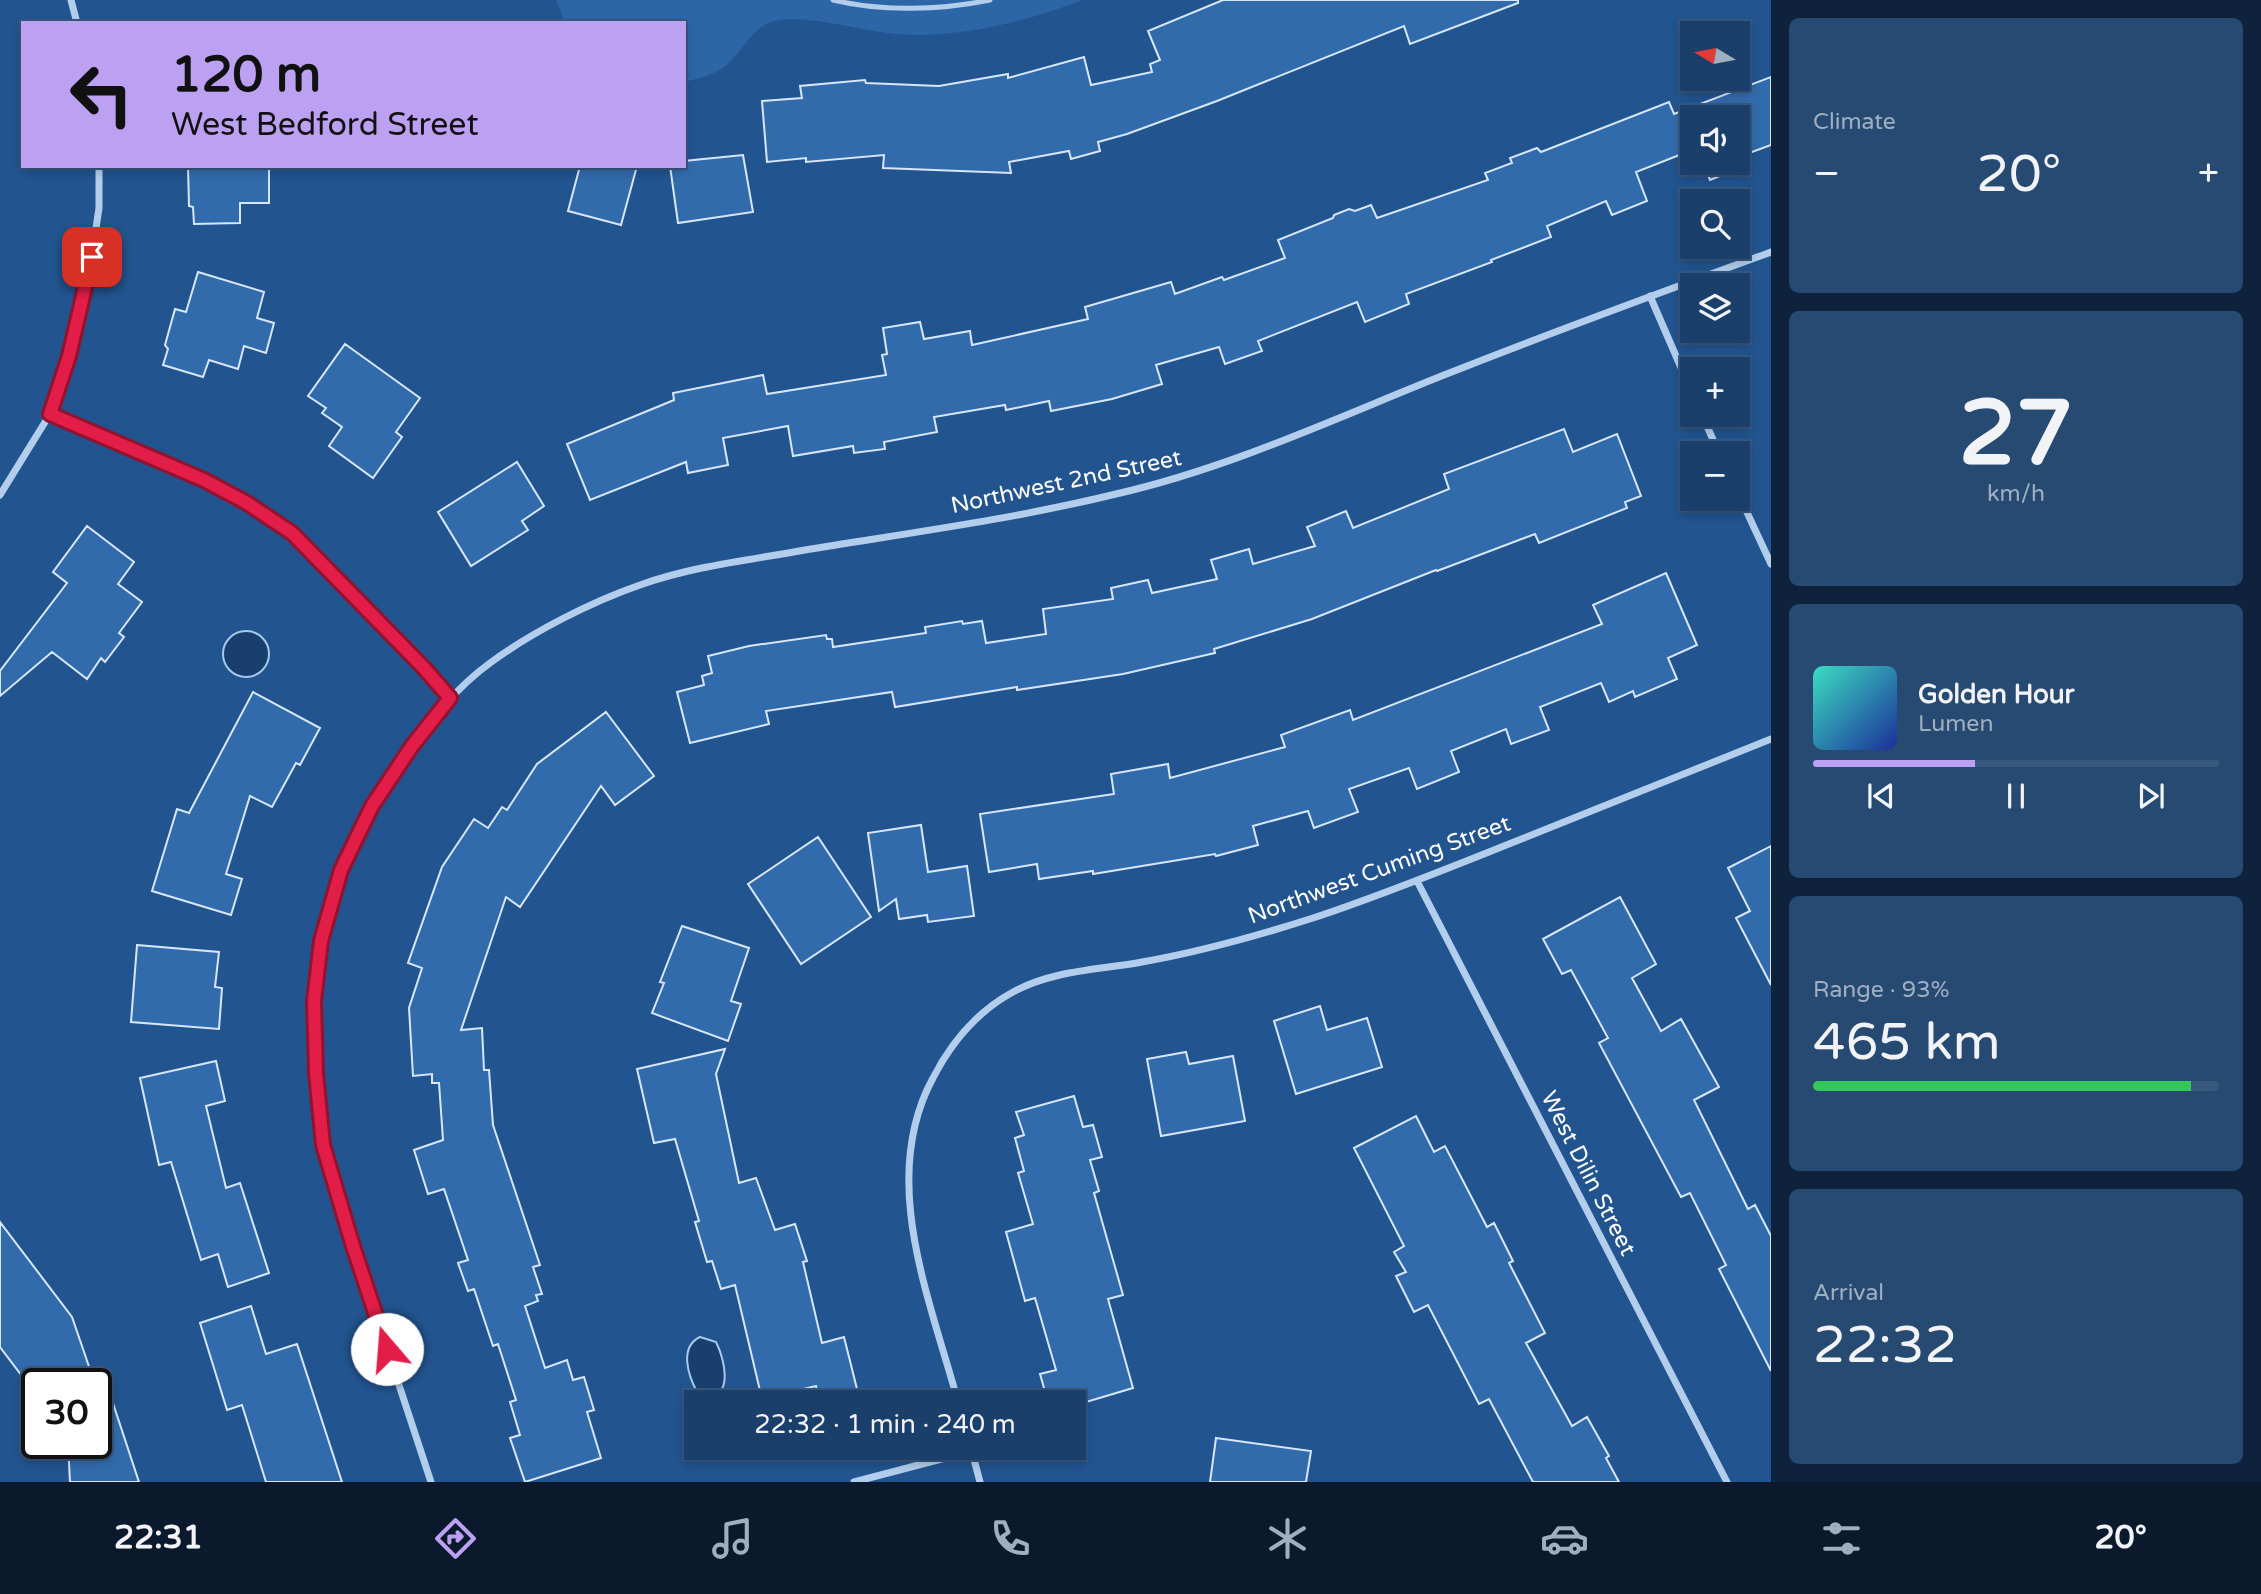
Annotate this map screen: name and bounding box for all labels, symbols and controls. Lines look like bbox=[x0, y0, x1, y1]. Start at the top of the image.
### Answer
north arrow bbox=[1680, 21, 1750, 91]
map controls bbox=[1680, 21, 1750, 511]
text: 120 m bbox=[171, 46, 321, 105]
icon: left bbox=[56, 49, 147, 140]
button: sound bbox=[1680, 105, 1750, 175]
text: West Bedford Street bbox=[171, 106, 479, 144]
text: Climate bbox=[1813, 108, 1896, 136]
text: 20° bbox=[1976, 143, 2061, 206]
text: − bbox=[1813, 151, 1840, 197]
text: + bbox=[2198, 151, 2219, 197]
button: search bbox=[1680, 189, 1750, 259]
pin bbox=[62, 227, 122, 287]
icon: arrive bbox=[73, 238, 111, 276]
button: layers bbox=[1680, 273, 1750, 343]
button: + bbox=[1680, 357, 1750, 427]
text: 27 bbox=[1959, 379, 2073, 489]
button: − bbox=[1680, 441, 1750, 511]
street label: Northwest 2nd Street bbox=[948, 444, 1184, 520]
text: km/h bbox=[1987, 480, 2045, 508]
text: Golden Hour bbox=[1918, 679, 2075, 710]
text: Lumen bbox=[1918, 710, 1993, 738]
icon: previous bbox=[1862, 777, 1900, 815]
icon: pause bbox=[1997, 777, 2035, 815]
icon: next bbox=[2132, 777, 2170, 815]
street label: Northwest Cuming Street bbox=[1244, 809, 1515, 930]
text: Range · 93% bbox=[1813, 976, 1949, 1004]
text: 465 km bbox=[1813, 1011, 2001, 1074]
street label: West Dilin Street bbox=[1535, 1087, 1642, 1261]
text: Arrival bbox=[1813, 1279, 1884, 1307]
position arrow bbox=[350, 1312, 424, 1386]
text: 22:32 bbox=[1813, 1314, 1957, 1377]
speed limit sign: 30 bbox=[21, 1368, 112, 1459]
text: 22:32 · 1 min · 240 m bbox=[754, 1409, 1016, 1440]
icon: directions bbox=[431, 1514, 480, 1563]
icon: music bbox=[708, 1514, 757, 1563]
icon: phone bbox=[986, 1514, 1035, 1563]
icon: climate bbox=[1263, 1514, 1312, 1563]
icon: car bbox=[1540, 1514, 1589, 1563]
icon: filters bbox=[1817, 1514, 1866, 1563]
text: 22:31 bbox=[114, 1519, 203, 1557]
text: 20° bbox=[2094, 1519, 2147, 1557]

